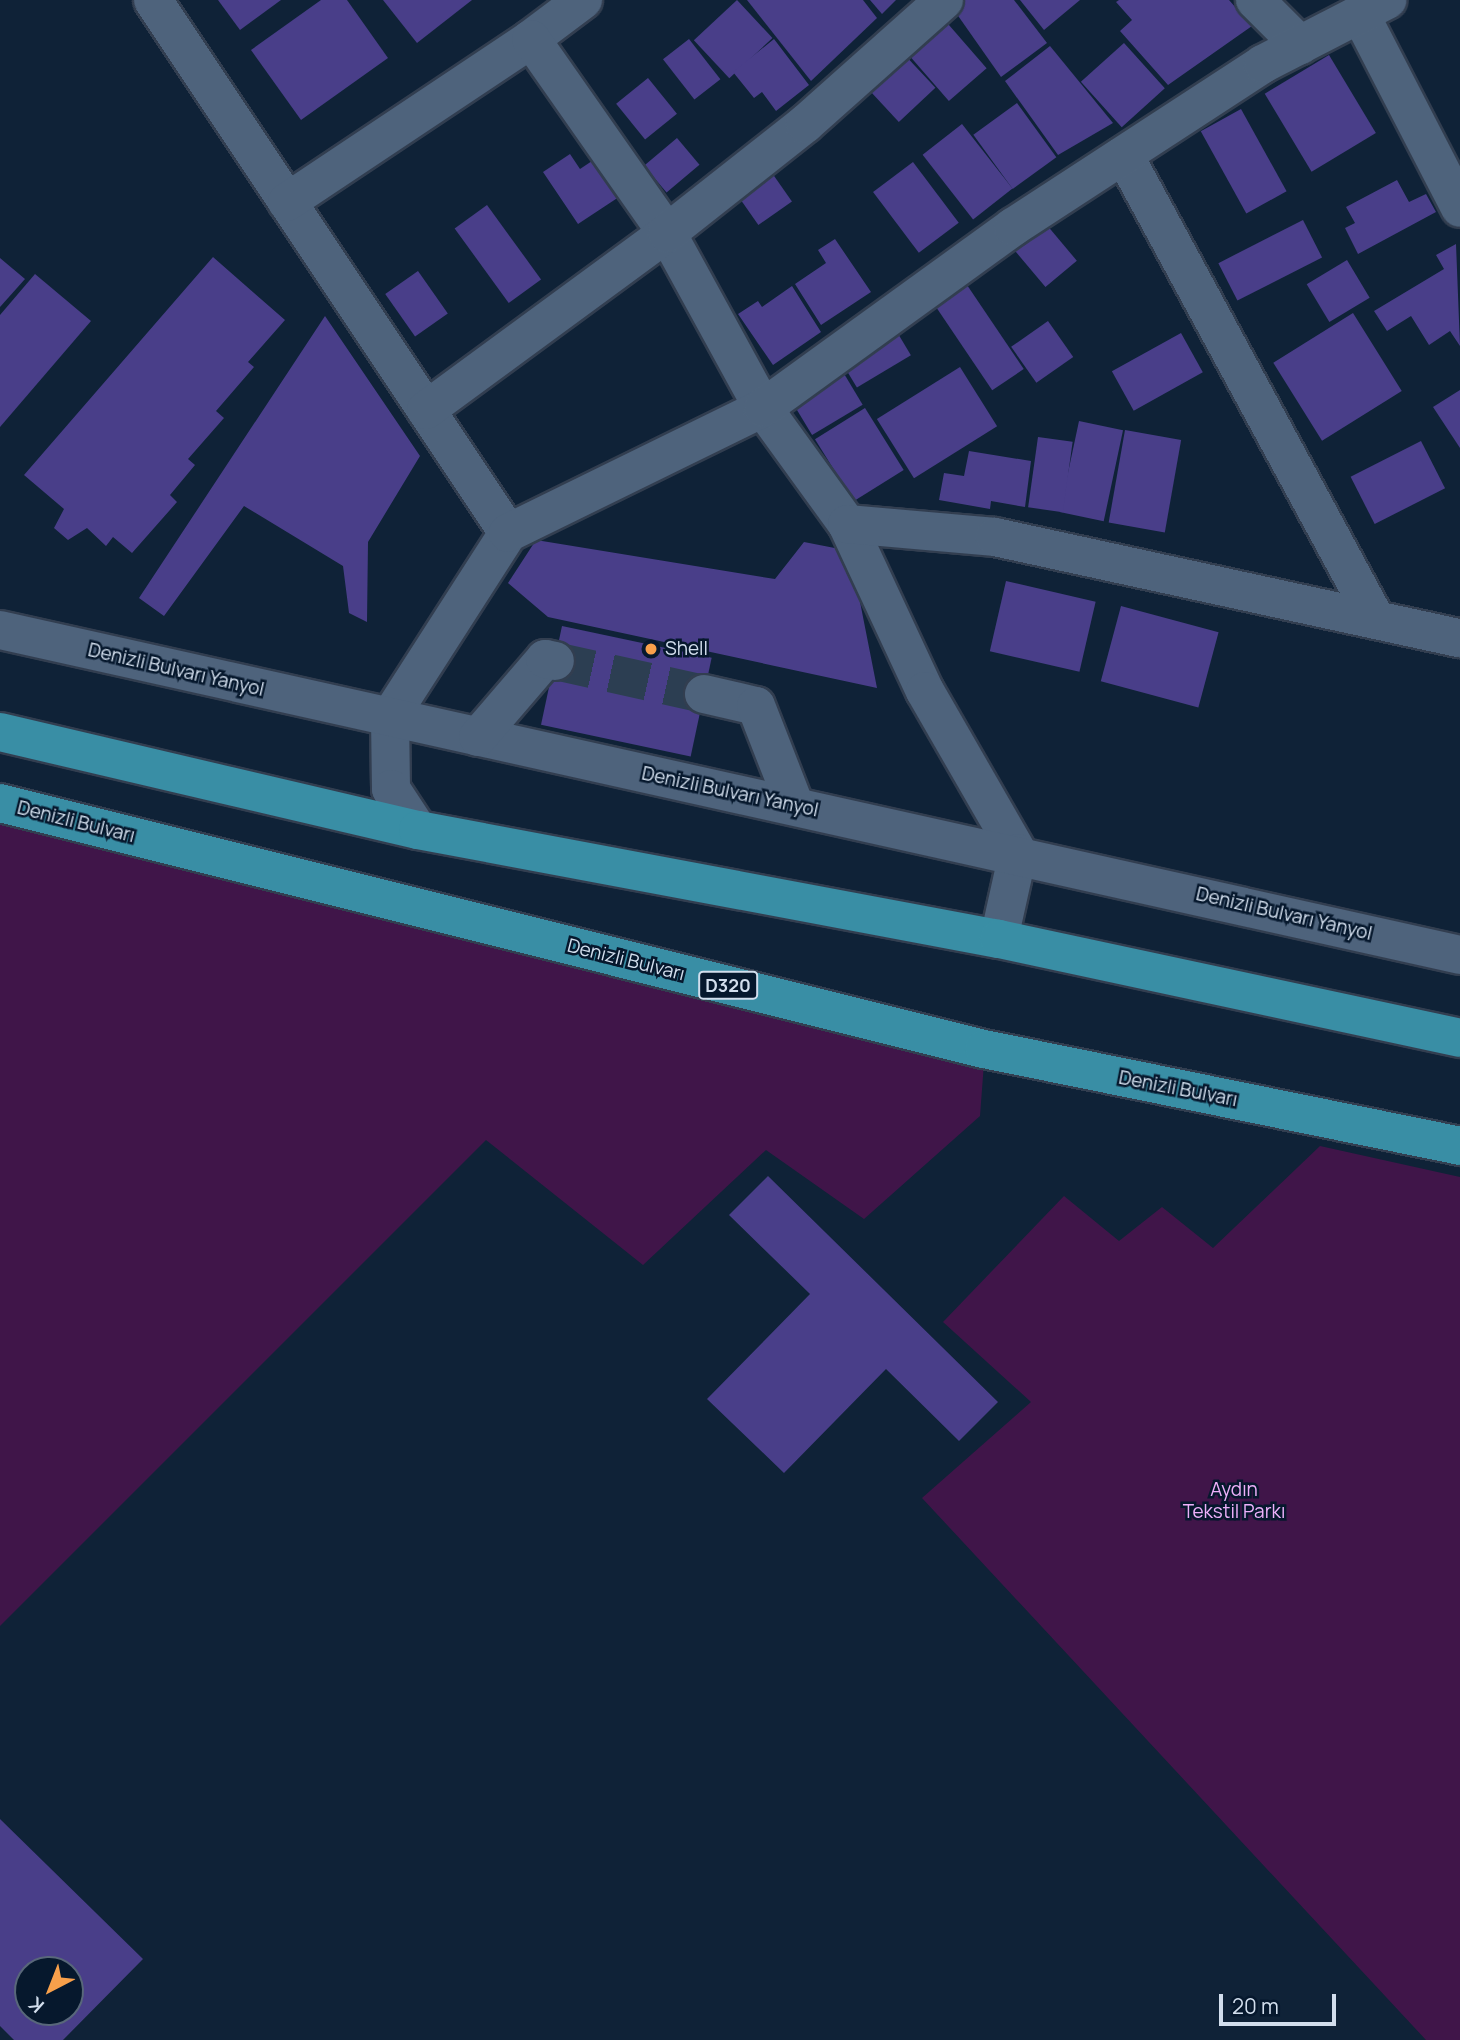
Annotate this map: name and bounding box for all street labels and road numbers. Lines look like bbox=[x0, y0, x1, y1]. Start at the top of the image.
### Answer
street label: Denizli Bulvarı Yanyol bbox=[86, 639, 266, 701]
street label: Denizli Bulvarı Yanyol bbox=[640, 762, 820, 822]
street label: Denizli Bulvarı bbox=[15, 796, 137, 848]
street label: Denizli Bulvarı Yanyol bbox=[1194, 883, 1374, 945]
street label: Denizli Bulvarı bbox=[565, 934, 687, 986]
road number: D320 bbox=[696, 970, 760, 1000]
street label: Denizli Bulvarı bbox=[1117, 1066, 1239, 1112]

